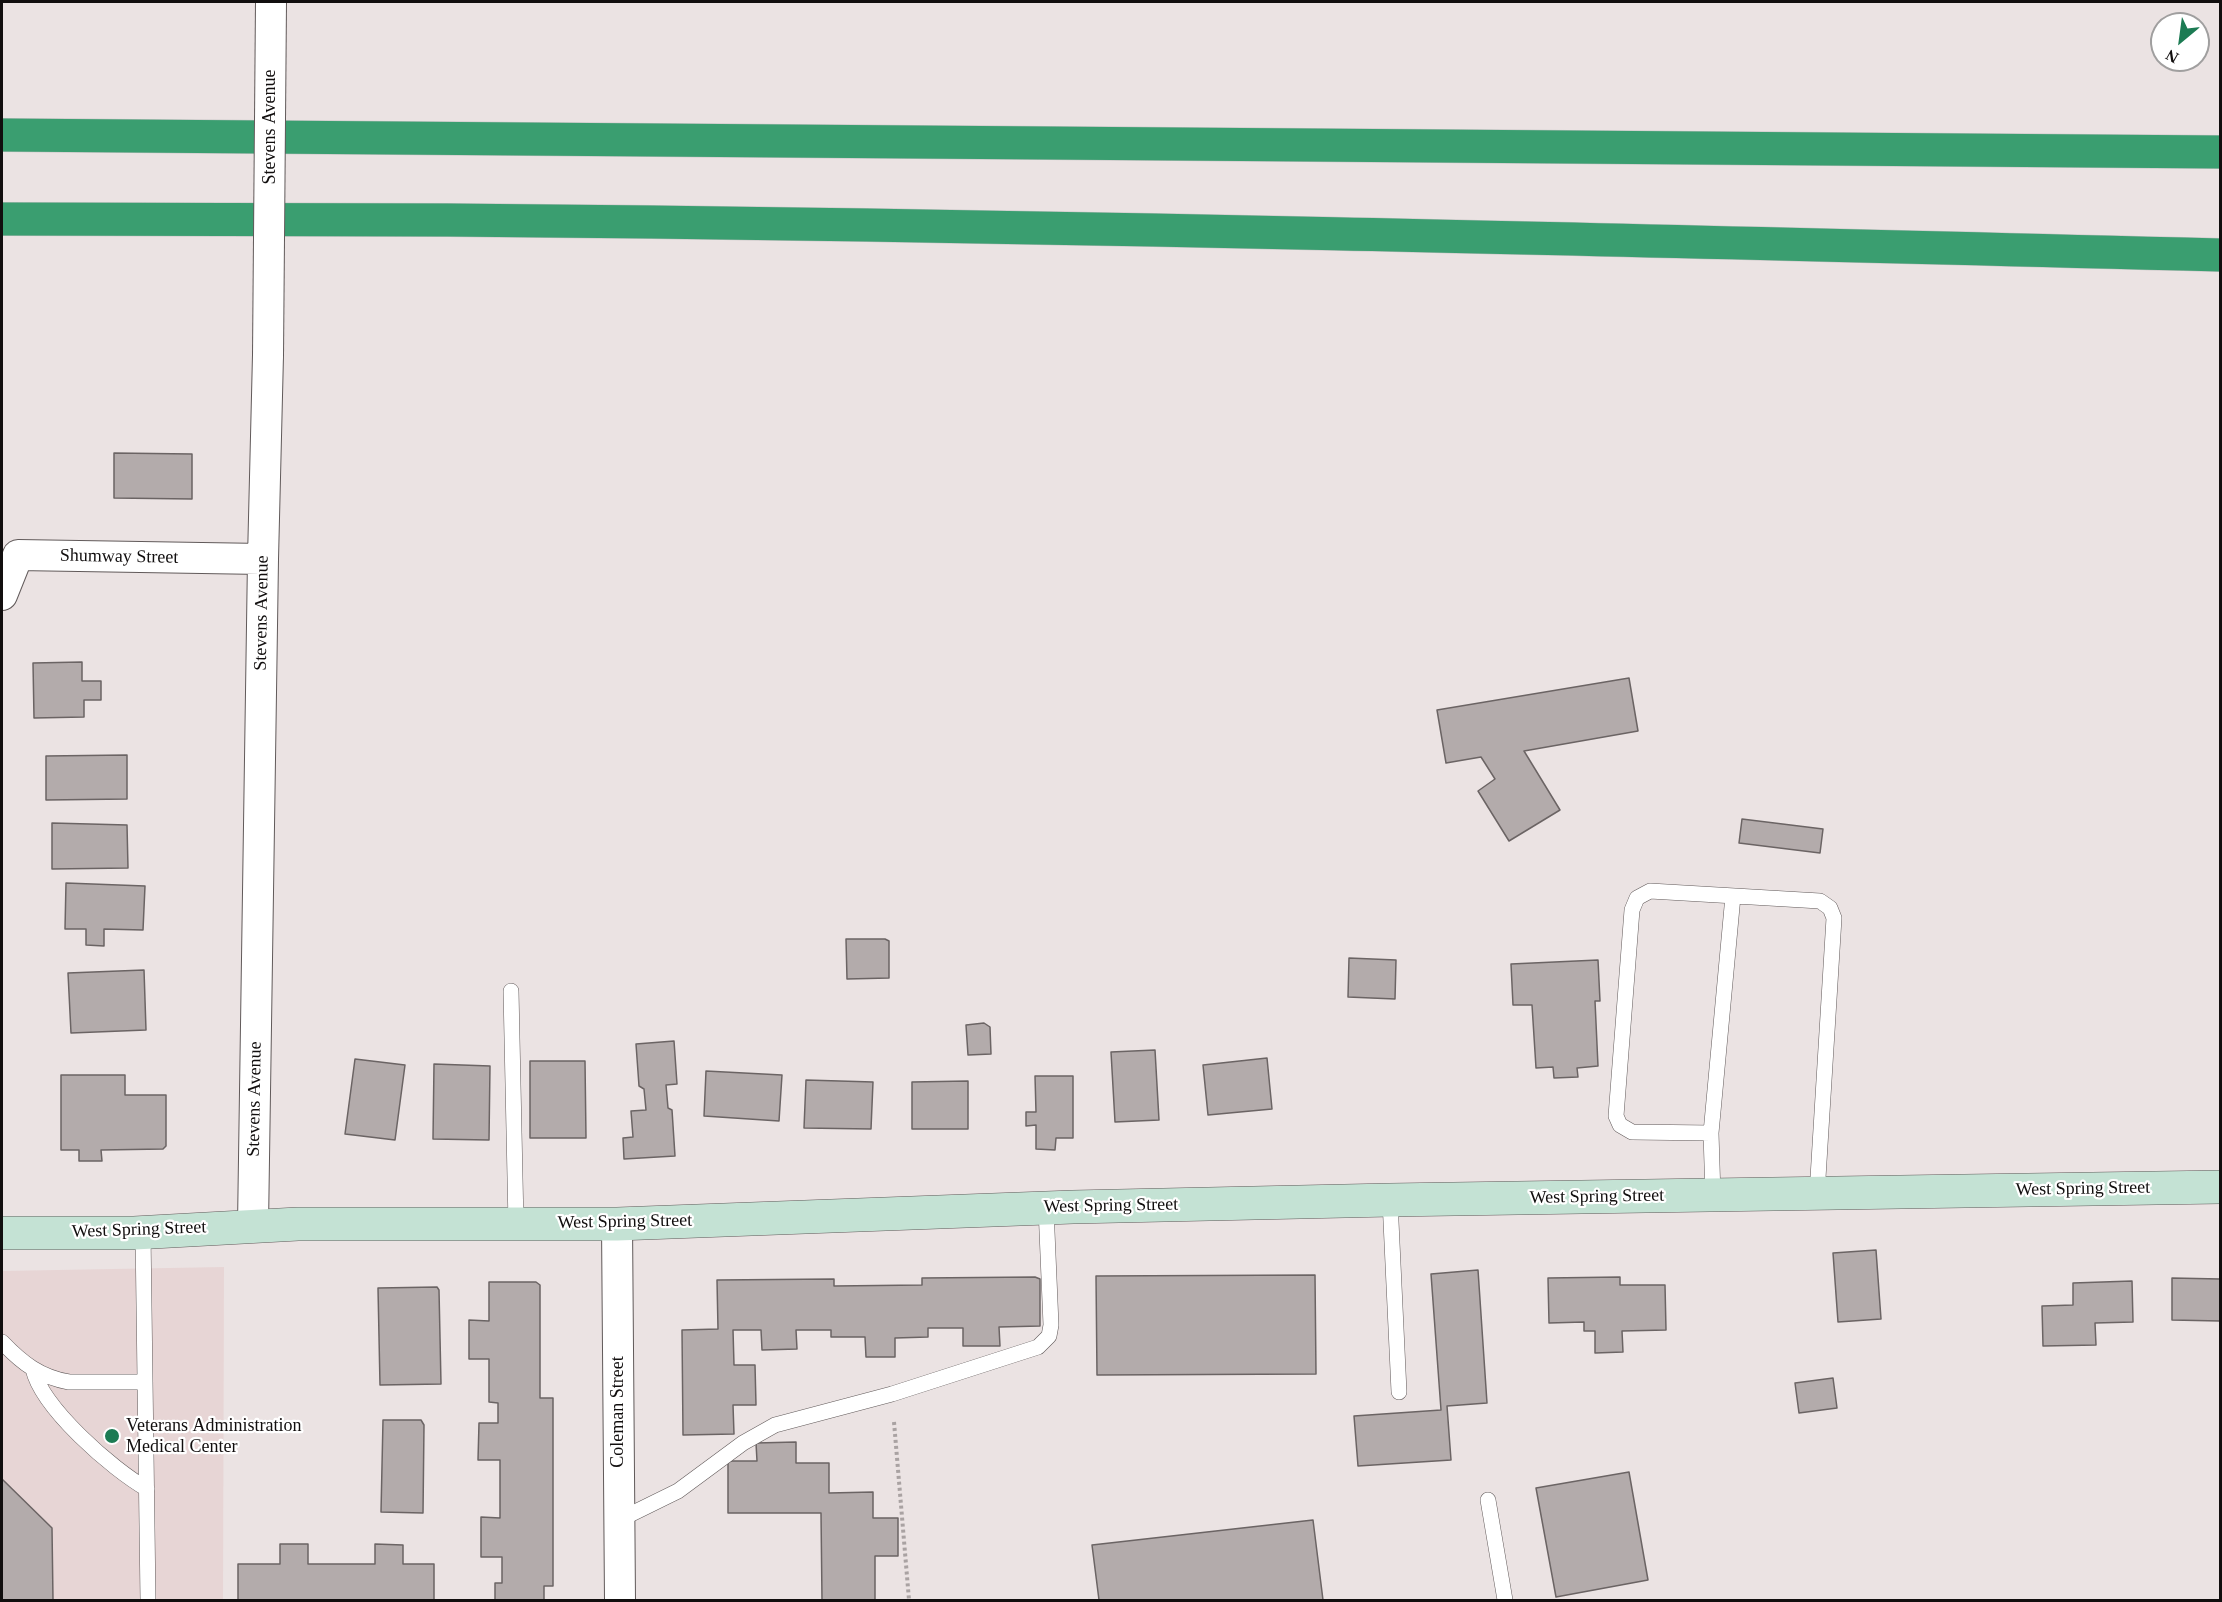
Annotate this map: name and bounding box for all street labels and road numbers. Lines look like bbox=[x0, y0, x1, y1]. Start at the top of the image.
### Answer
street label: Stevens Avenue bbox=[259, 69, 281, 185]
street label: Shumway Street bbox=[60, 545, 178, 569]
street label: Stevens Avenue bbox=[250, 555, 274, 671]
street label: Stevens Avenue bbox=[243, 1041, 267, 1157]
street label: West Spring Street bbox=[2016, 1177, 2150, 1201]
street label: West Spring Street bbox=[1530, 1185, 1664, 1209]
street label: West Spring Street bbox=[1044, 1194, 1178, 1218]
street label: West Spring Street bbox=[558, 1210, 692, 1234]
street label: West Spring Street bbox=[71, 1217, 207, 1243]
street label: Coleman Street bbox=[607, 1356, 629, 1468]

